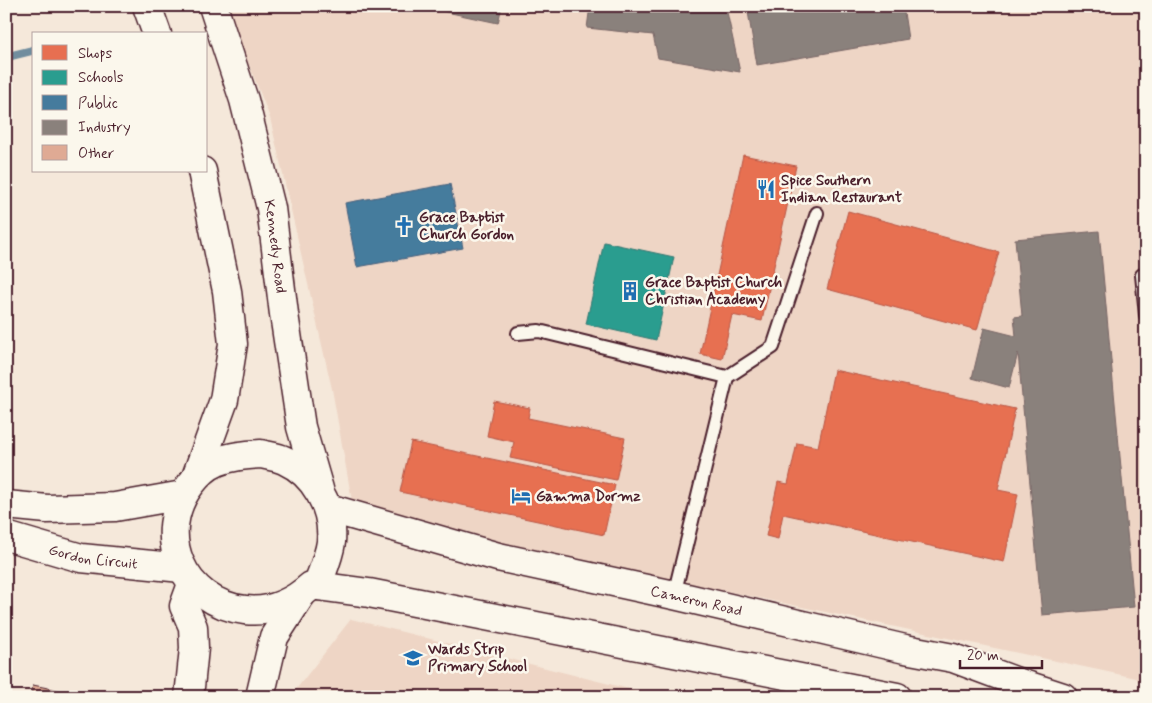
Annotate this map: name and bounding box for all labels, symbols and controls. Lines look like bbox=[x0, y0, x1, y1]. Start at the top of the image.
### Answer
legend bbox=[32, 32, 208, 172]
text: Shops bbox=[78, 44, 113, 64]
text: Schools bbox=[78, 68, 124, 88]
text: Public bbox=[78, 94, 118, 114]
text: Industry bbox=[78, 118, 131, 138]
text: Other bbox=[78, 144, 114, 164]
place label: Spice Southern Indian Restaurant bbox=[781, 171, 902, 208]
restaurant icon: Spice Southern Indian Restaurant bbox=[755, 178, 777, 200]
street label: Kennedy Road bbox=[258, 198, 290, 295]
place label: Grace Baptist Church Gordon bbox=[419, 208, 515, 245]
church icon: Grace Baptist Church Gordon bbox=[393, 215, 415, 237]
place label: Grace Baptist Church Christian Academy bbox=[645, 273, 782, 310]
building icon: Grace Baptist Church Christian Academy bbox=[619, 280, 641, 302]
hotel icon: Gamma Dormz bbox=[510, 485, 532, 507]
place label: Gamma Dormz bbox=[536, 487, 641, 507]
street label: Gordon Circuit bbox=[46, 540, 139, 575]
street label: Cameron Road bbox=[649, 581, 744, 622]
scale bar bbox=[960, 638, 1042, 670]
place label: Wards Strip Primary School bbox=[427, 640, 527, 677]
text: 20 m bbox=[967, 646, 999, 666]
school or university icon: Wards Strip Primary School bbox=[402, 647, 424, 669]

